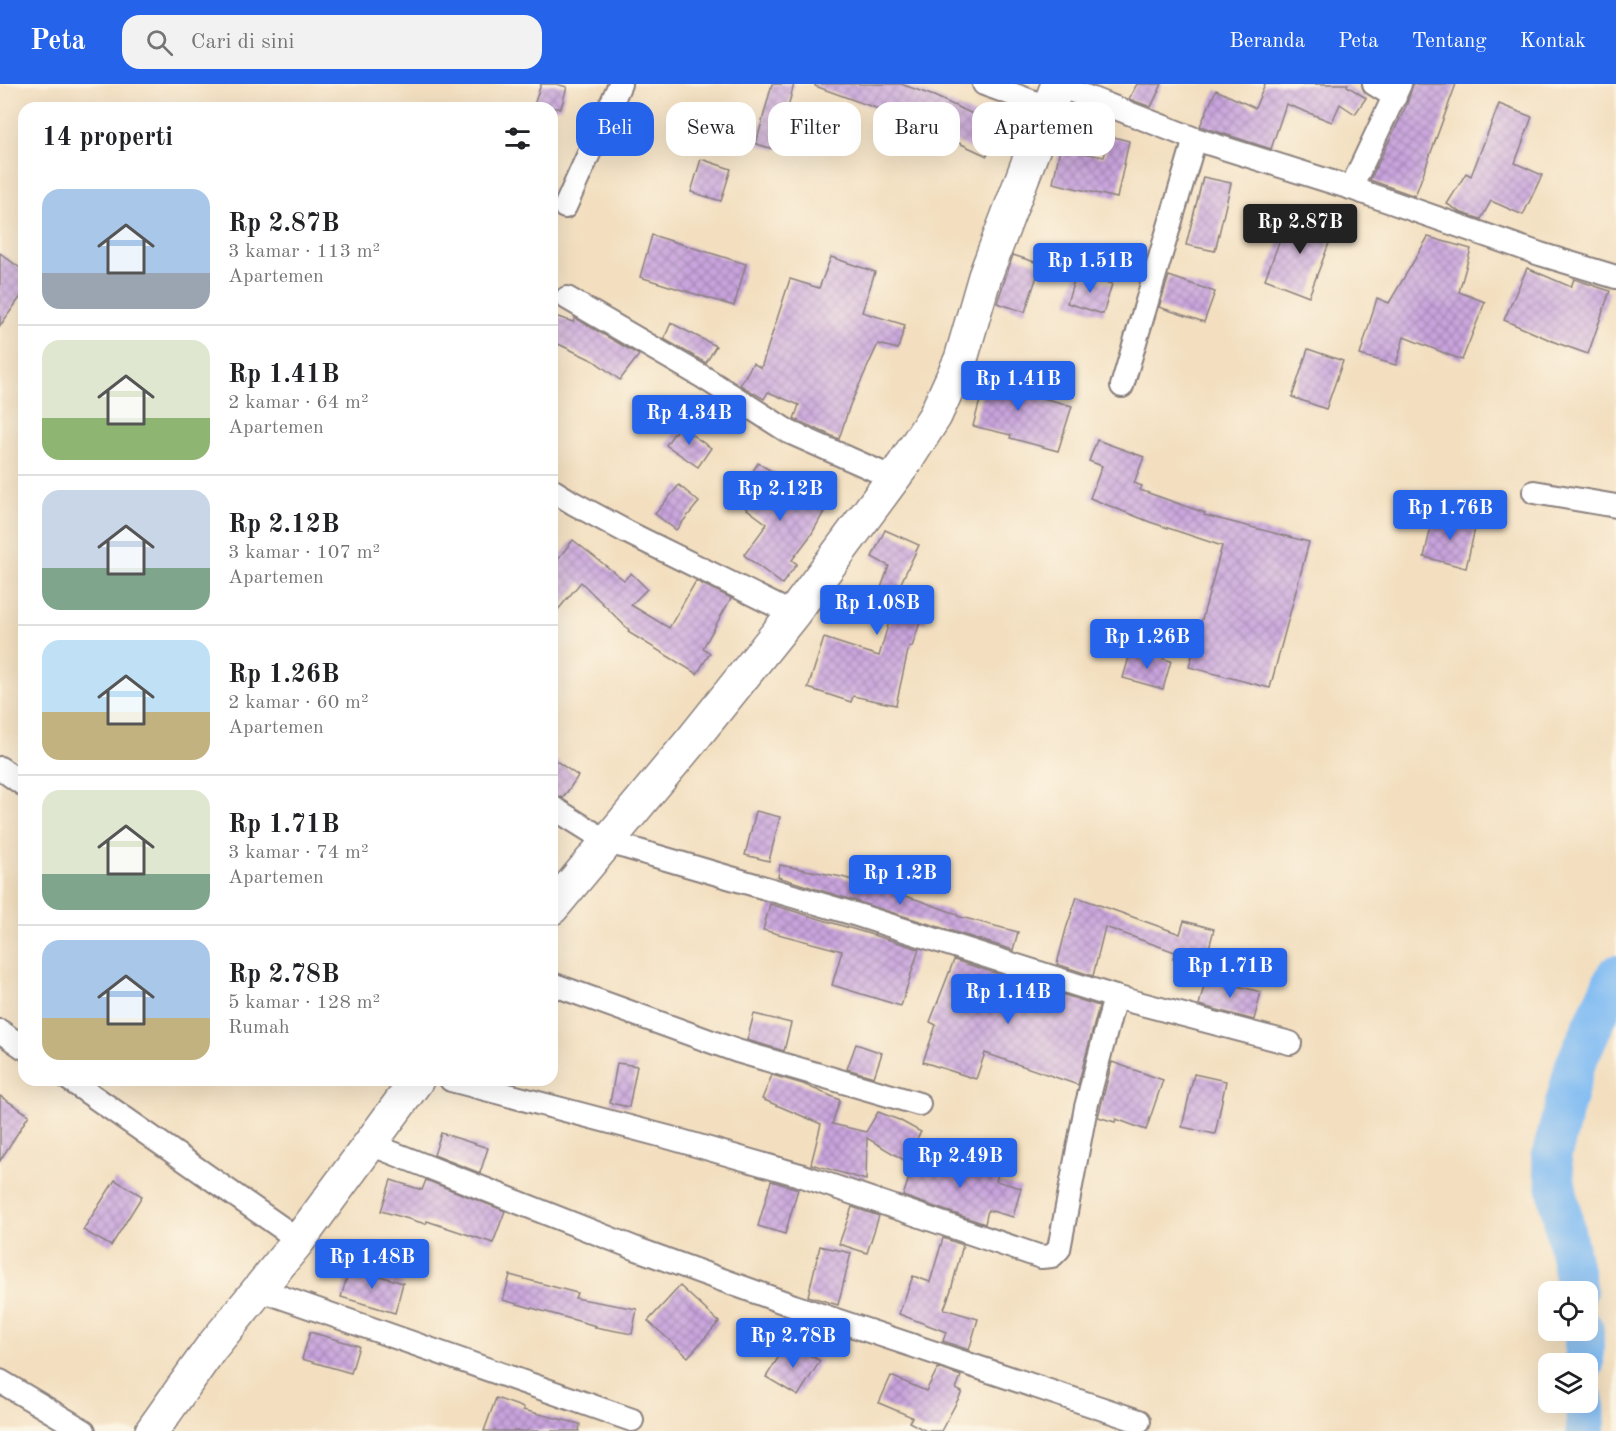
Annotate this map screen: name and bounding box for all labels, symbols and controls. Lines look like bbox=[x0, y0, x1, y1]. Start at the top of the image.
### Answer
search box bbox=[122, 15, 542, 69]
icon: search bbox=[143, 26, 176, 59]
text: Peta bbox=[30, 28, 86, 56]
text: Cari di sini bbox=[191, 31, 294, 53]
text: Beranda bbox=[1229, 31, 1305, 52]
text: Peta bbox=[1338, 31, 1379, 52]
text: Tentang bbox=[1412, 31, 1487, 52]
text: Kontak bbox=[1520, 31, 1586, 52]
chip: Beli bbox=[576, 102, 654, 156]
chip: Sewa bbox=[666, 102, 756, 156]
chip: Filter bbox=[768, 102, 861, 156]
chip: Baru bbox=[873, 102, 960, 156]
chip: Apartemen bbox=[972, 102, 1115, 156]
icon: filters bbox=[501, 122, 534, 155]
text: 14 properti bbox=[42, 125, 173, 151]
pin: Rp 2.87B bbox=[1238, 204, 1362, 255]
text: Rp 2.87B bbox=[228, 211, 339, 237]
icon: home bbox=[90, 213, 162, 285]
text: Rp 2.87B bbox=[1257, 213, 1343, 233]
text: 3 kamar · 113 m² bbox=[228, 242, 380, 262]
pin: Rp 1.51B bbox=[1028, 243, 1152, 294]
text: Rp 1.51B bbox=[1047, 252, 1133, 272]
text: Apartemen bbox=[228, 267, 324, 287]
pin: Rp 1.41B bbox=[956, 361, 1080, 412]
text: Rp 1.41B bbox=[228, 362, 339, 388]
icon: home bbox=[90, 364, 162, 436]
text: Rp 1.41B bbox=[975, 370, 1061, 390]
text: 2 kamar · 64 m² bbox=[228, 393, 369, 413]
pin: Rp 4.34B bbox=[627, 395, 751, 446]
text: Rp 4.34B bbox=[646, 404, 732, 424]
text: Apartemen bbox=[228, 418, 324, 438]
pin: Rp 2.12B bbox=[718, 471, 842, 522]
text: Rp 2.12B bbox=[737, 480, 823, 500]
pin: Rp 1.76B bbox=[1388, 490, 1512, 541]
text: Rp 1.76B bbox=[1407, 499, 1493, 519]
text: Rp 2.12B bbox=[228, 512, 339, 538]
icon: home bbox=[90, 514, 162, 586]
text: 3 kamar · 107 m² bbox=[228, 543, 380, 563]
text: Apartemen bbox=[228, 568, 324, 588]
pin: Rp 1.08B bbox=[815, 585, 939, 636]
text: Rp 1.08B bbox=[834, 594, 920, 614]
pin: Rp 1.26B bbox=[1085, 619, 1209, 670]
text: Rp 1.26B bbox=[1104, 628, 1190, 648]
text: Rp 1.26B bbox=[228, 662, 339, 688]
icon: home bbox=[90, 664, 162, 736]
text: 2 kamar · 60 m² bbox=[228, 693, 369, 713]
text: Apartemen bbox=[228, 718, 324, 738]
text: Rp 1.71B bbox=[228, 812, 339, 838]
icon: home bbox=[90, 814, 162, 886]
text: 3 kamar · 74 m² bbox=[228, 843, 369, 863]
pin: Rp 1.2B bbox=[845, 855, 955, 906]
text: Rp 1.2B bbox=[863, 864, 937, 884]
text: Apartemen bbox=[228, 868, 324, 888]
pin: Rp 1.71B bbox=[1168, 948, 1292, 999]
text: Rp 1.71B bbox=[1187, 957, 1273, 977]
text: Rp 2.78B bbox=[228, 962, 339, 988]
icon: home bbox=[90, 964, 162, 1036]
pin: Rp 1.14B bbox=[946, 974, 1070, 1025]
text: Rp 1.14B bbox=[965, 983, 1051, 1003]
text: 5 kamar · 128 m² bbox=[228, 993, 380, 1013]
text: Rumah bbox=[228, 1018, 290, 1038]
pin: Rp 2.49B bbox=[898, 1138, 1022, 1189]
text: Rp 2.49B bbox=[917, 1147, 1003, 1167]
pin: Rp 1.48B bbox=[310, 1239, 434, 1290]
text: Rp 1.48B bbox=[329, 1248, 415, 1268]
map controls bbox=[1538, 1281, 1598, 1413]
button: locate bbox=[1538, 1281, 1598, 1341]
pin: Rp 2.78B bbox=[731, 1318, 855, 1369]
text: Rp 2.78B bbox=[750, 1327, 836, 1347]
button: layers bbox=[1538, 1353, 1598, 1413]

